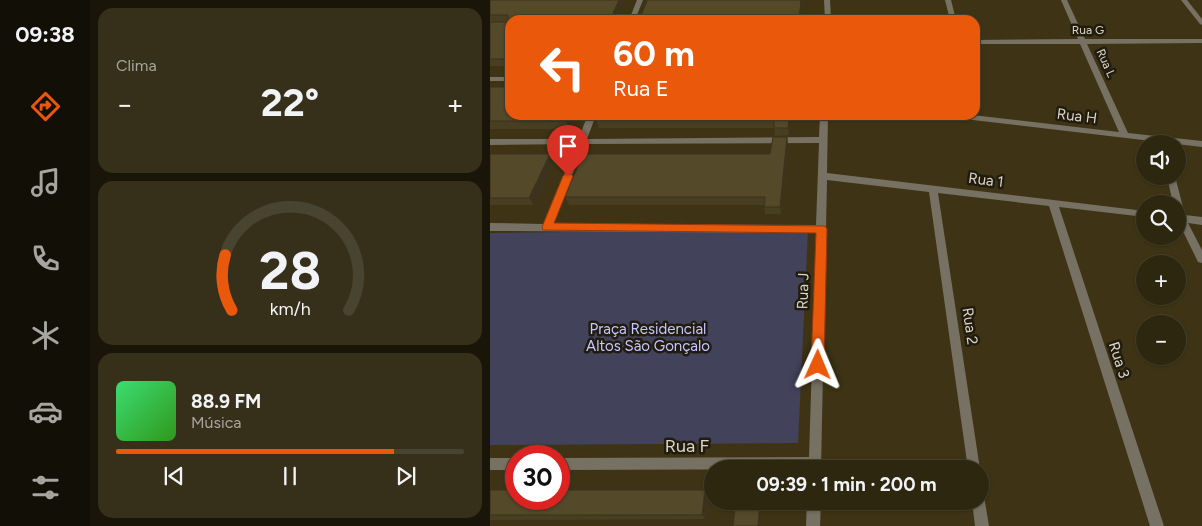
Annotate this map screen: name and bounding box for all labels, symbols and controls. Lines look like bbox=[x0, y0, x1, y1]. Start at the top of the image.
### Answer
text: 09:38 bbox=[15, 21, 75, 48]
street label: Rua G bbox=[1072, 23, 1104, 37]
text: 60 m bbox=[613, 33, 695, 75]
icon: left bbox=[530, 35, 595, 100]
street label: Rua L bbox=[1094, 47, 1119, 80]
text: Clima bbox=[116, 56, 157, 75]
text: Rua E bbox=[613, 75, 669, 102]
text: 22° bbox=[261, 80, 319, 126]
text: − bbox=[116, 87, 133, 121]
text: + bbox=[447, 87, 464, 121]
icon: directions bbox=[28, 89, 63, 124]
street label: Rua H bbox=[1056, 105, 1098, 127]
pin bbox=[547, 125, 589, 176]
icon: arrive bbox=[554, 132, 582, 160]
map controls bbox=[1136, 135, 1186, 365]
button: sound bbox=[1136, 135, 1186, 185]
icon: music bbox=[28, 165, 63, 200]
street label: Rua 1 bbox=[967, 169, 1005, 191]
button: search bbox=[1136, 195, 1186, 245]
text: 28 bbox=[259, 240, 321, 302]
icon: phone bbox=[28, 241, 63, 276]
button: + bbox=[1136, 255, 1186, 305]
street label: Rua J bbox=[793, 272, 813, 310]
text: km/h bbox=[270, 298, 310, 319]
street label: Rua 2 bbox=[958, 306, 982, 346]
button: − bbox=[1136, 315, 1186, 365]
icon: climate bbox=[28, 318, 63, 353]
park label: Praça Residencial Altos São Gonçalo bbox=[586, 320, 710, 355]
position arrow bbox=[791, 338, 843, 390]
street label: Rua 3 bbox=[1105, 339, 1133, 381]
text: 88.9 FM bbox=[191, 390, 261, 413]
icon: car bbox=[28, 394, 63, 429]
text: Música bbox=[191, 413, 241, 432]
street label: Rua F bbox=[665, 435, 710, 457]
speed limit sign: 30 bbox=[505, 445, 570, 510]
icon: previous bbox=[160, 462, 188, 490]
icon: pause bbox=[276, 462, 304, 490]
icon: next bbox=[392, 462, 420, 490]
icon: filters bbox=[28, 470, 63, 505]
text: 09:39 · 1 min · 200 m bbox=[756, 473, 937, 496]

